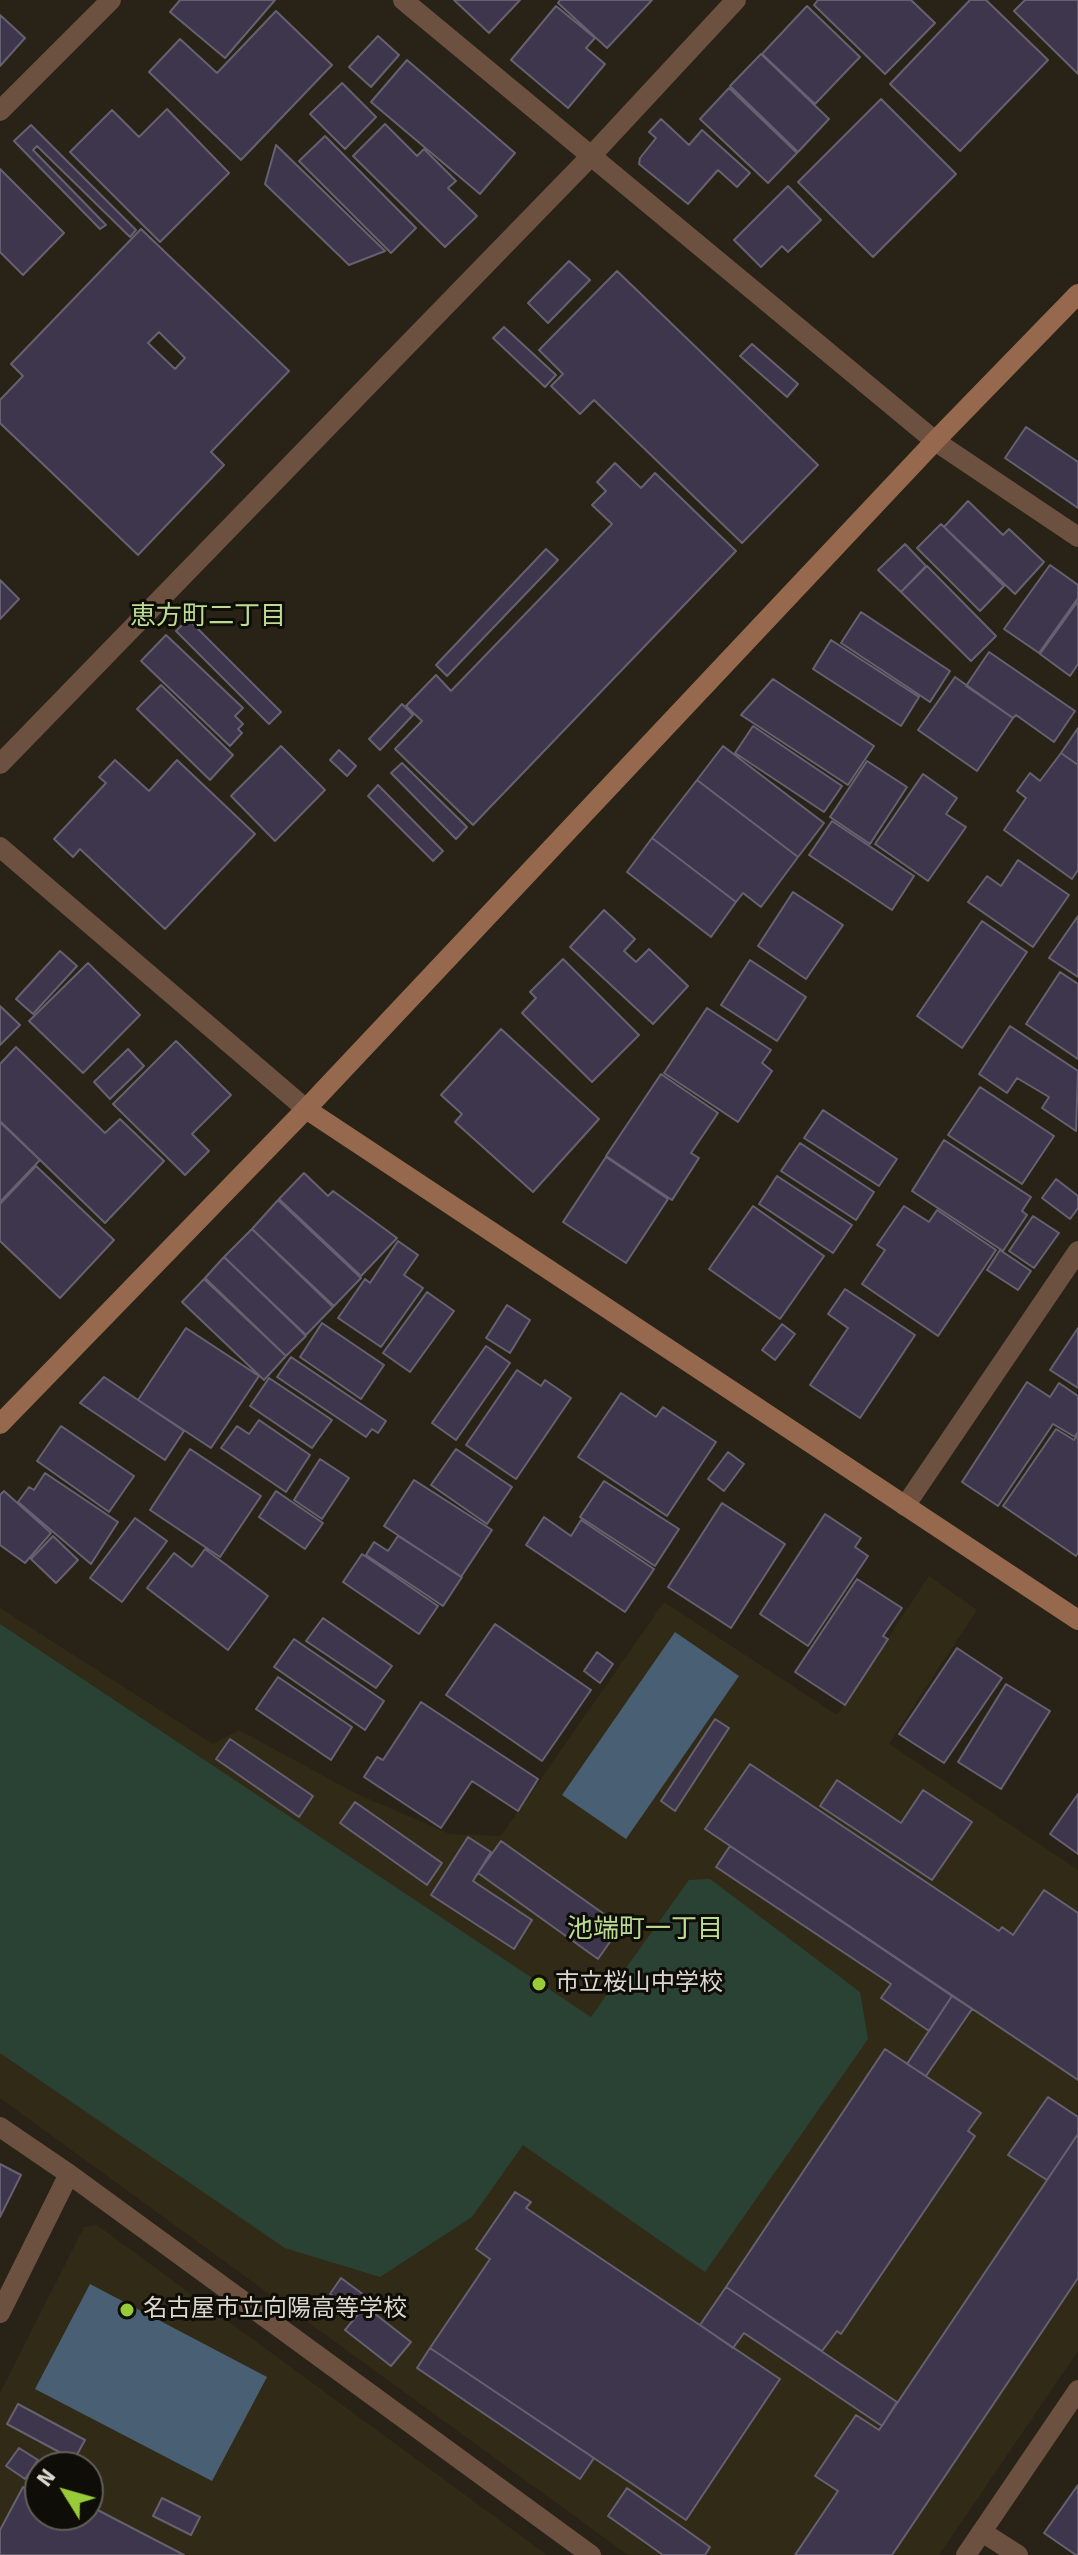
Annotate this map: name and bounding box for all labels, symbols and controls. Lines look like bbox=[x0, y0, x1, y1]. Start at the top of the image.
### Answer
district label: 恵方町二丁目 bbox=[130, 601, 286, 633]
district label: 池端町一丁目 bbox=[567, 1914, 723, 1946]
place label: 市立桜山中学校 bbox=[555, 1970, 723, 1998]
marker: 市立桜山中学校 bbox=[530, 1975, 548, 1993]
place label: 名古屋市立向陽高等学校 bbox=[143, 2296, 407, 2324]
marker: 名古屋市立向陽高等学校 bbox=[118, 2301, 136, 2319]
north arrow bbox=[24, 2451, 104, 2531]
text: N bbox=[31, 2463, 61, 2492]

